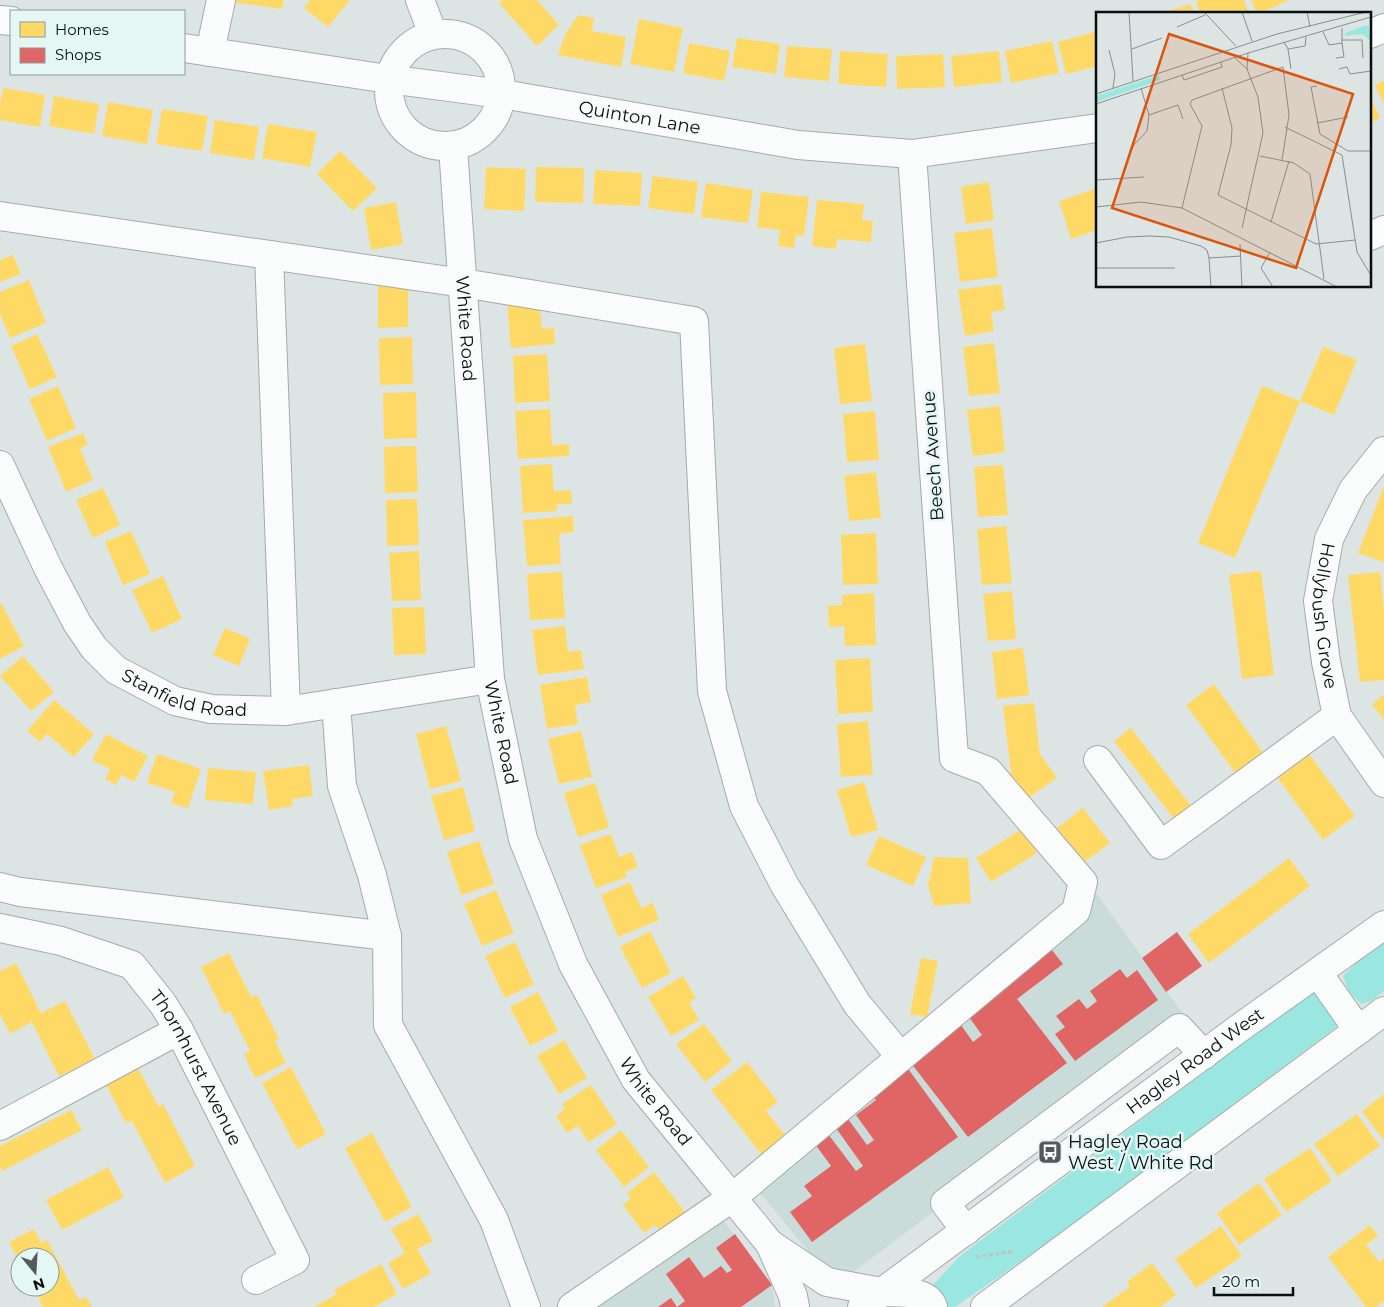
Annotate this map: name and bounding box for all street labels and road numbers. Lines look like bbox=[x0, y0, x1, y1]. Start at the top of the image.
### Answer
street label: Quinton Lane bbox=[577, 96, 703, 139]
street label: White Road bbox=[451, 275, 480, 382]
street label: Beech Avenue bbox=[917, 390, 949, 522]
street label: Hollybush Grove bbox=[1307, 541, 1342, 691]
street label: Stanfield Road bbox=[118, 664, 247, 721]
street label: White Road bbox=[480, 678, 523, 787]
street label: Thornhurst Avenue bbox=[145, 986, 247, 1149]
street label: Hagley Road West bbox=[1122, 1003, 1268, 1119]
street label: White Road bbox=[615, 1053, 696, 1150]

